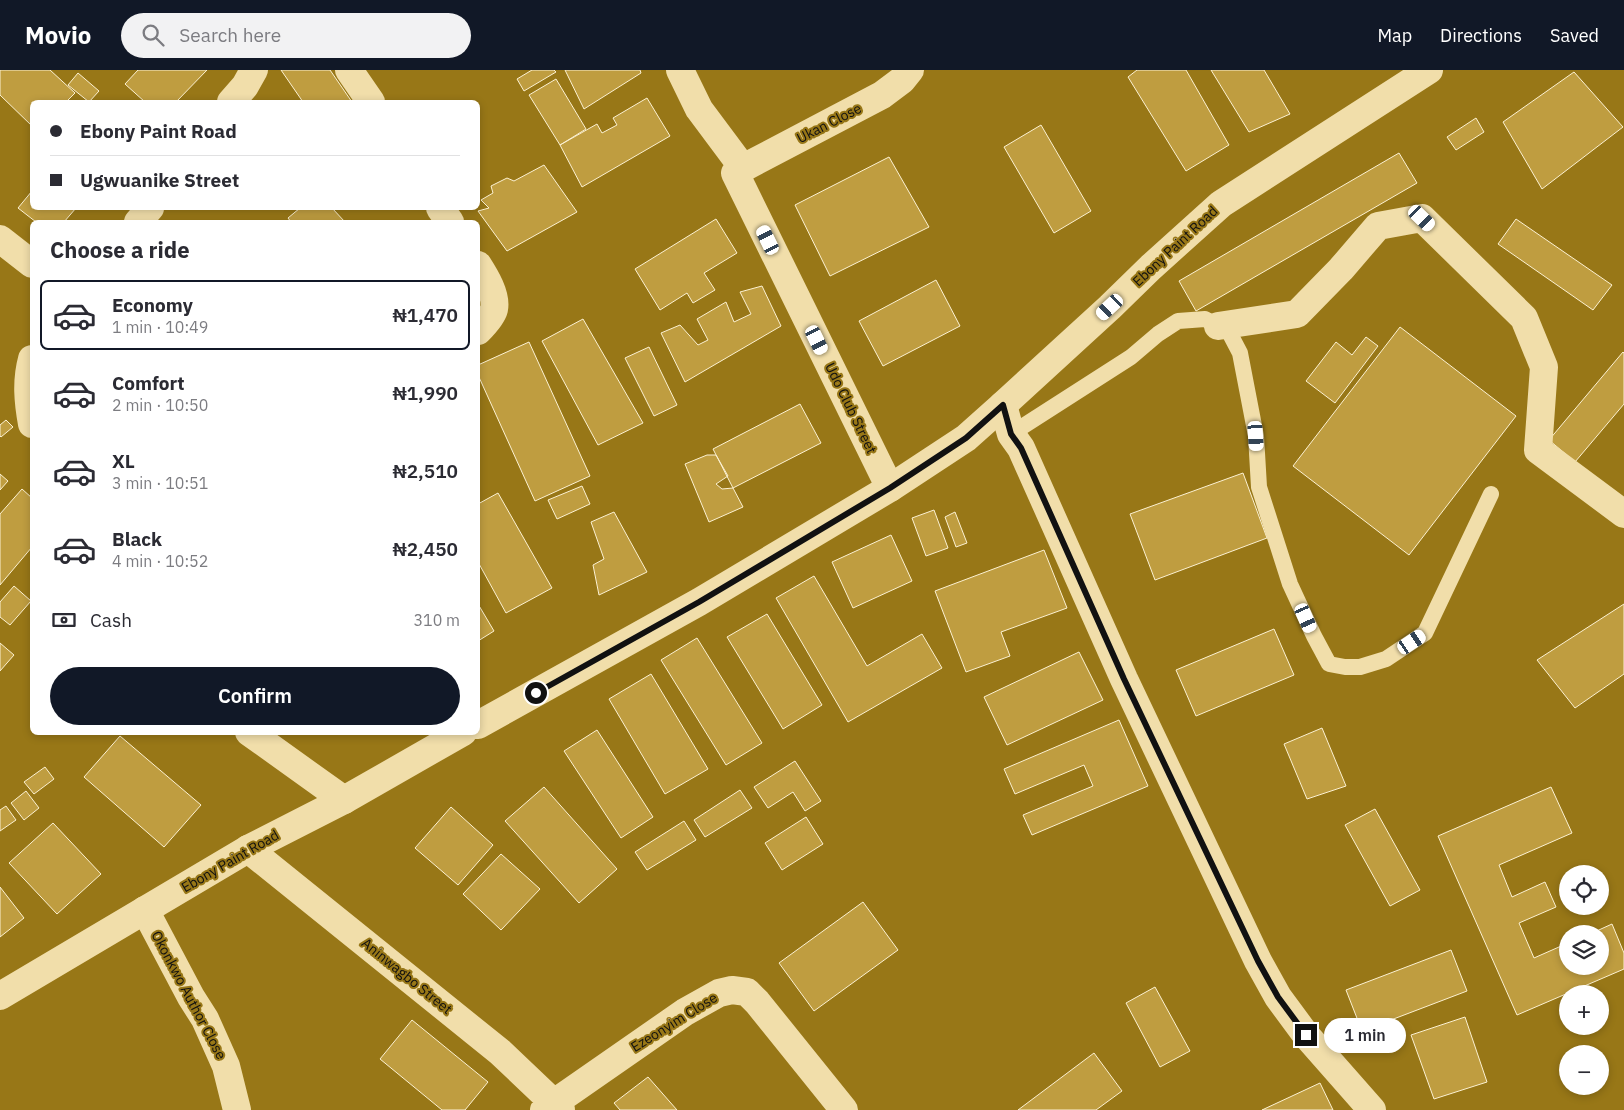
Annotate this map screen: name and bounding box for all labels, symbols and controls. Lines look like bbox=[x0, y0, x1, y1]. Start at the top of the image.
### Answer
search box bbox=[121, 13, 471, 58]
text: Movio bbox=[25, 19, 91, 51]
icon: search bbox=[139, 21, 167, 49]
text: Search here bbox=[179, 23, 281, 47]
text: Map bbox=[1377, 24, 1412, 47]
text: Directions bbox=[1440, 24, 1522, 47]
text: Saved bbox=[1550, 24, 1599, 47]
street label: Ukan Close bbox=[794, 99, 865, 147]
text: Ebony Paint Road bbox=[80, 119, 237, 143]
text: Ugwuanike Street bbox=[80, 168, 239, 192]
street label: Ebony Paint Road bbox=[1129, 202, 1221, 290]
car bbox=[1406, 202, 1438, 234]
car bbox=[754, 223, 781, 257]
text: Choose a ride bbox=[50, 235, 190, 264]
car bbox=[1093, 291, 1126, 323]
icon: car bbox=[52, 293, 97, 338]
text: Economy bbox=[112, 293, 193, 317]
text: ₦1,470 bbox=[392, 303, 458, 327]
text: 1 min · 10:49 bbox=[112, 317, 208, 337]
car bbox=[803, 323, 830, 357]
street label: Udo Club Street bbox=[821, 360, 881, 457]
icon: car bbox=[52, 371, 97, 416]
text: Comfort bbox=[112, 371, 185, 395]
text: ₦1,990 bbox=[392, 381, 458, 405]
text: 2 min · 10:50 bbox=[112, 395, 208, 415]
car bbox=[1247, 421, 1264, 451]
icon: car bbox=[52, 449, 97, 494]
text: XL bbox=[112, 449, 135, 473]
text: ₦2,510 bbox=[392, 459, 458, 483]
text: 3 min · 10:51 bbox=[112, 473, 208, 493]
icon: car bbox=[52, 527, 97, 572]
text: Black bbox=[112, 527, 162, 551]
text: ₦2,450 bbox=[392, 537, 458, 561]
text: 4 min · 10:52 bbox=[112, 551, 208, 571]
car bbox=[1293, 601, 1318, 635]
icon: cash bbox=[50, 606, 78, 634]
text: Cash bbox=[90, 608, 132, 632]
text: 310 m bbox=[413, 610, 460, 630]
car bbox=[1395, 627, 1428, 657]
button: Confirm bbox=[50, 667, 460, 725]
route start bbox=[525, 682, 547, 704]
street label: Ebony Paint Road bbox=[178, 826, 282, 896]
map controls bbox=[1559, 865, 1609, 1095]
button: locate bbox=[1559, 865, 1609, 915]
button: layers bbox=[1559, 925, 1609, 975]
street label: Okonkwo Author Close bbox=[147, 928, 231, 1063]
street label: Aninwagbo Street bbox=[358, 934, 456, 1018]
button: + bbox=[1559, 985, 1609, 1035]
street label: Ezeonyim Close bbox=[627, 988, 721, 1056]
callout: 1 min bbox=[1324, 1018, 1406, 1052]
route end bbox=[1295, 1024, 1317, 1046]
text: 1 min bbox=[1344, 1025, 1386, 1045]
button: − bbox=[1559, 1045, 1609, 1095]

